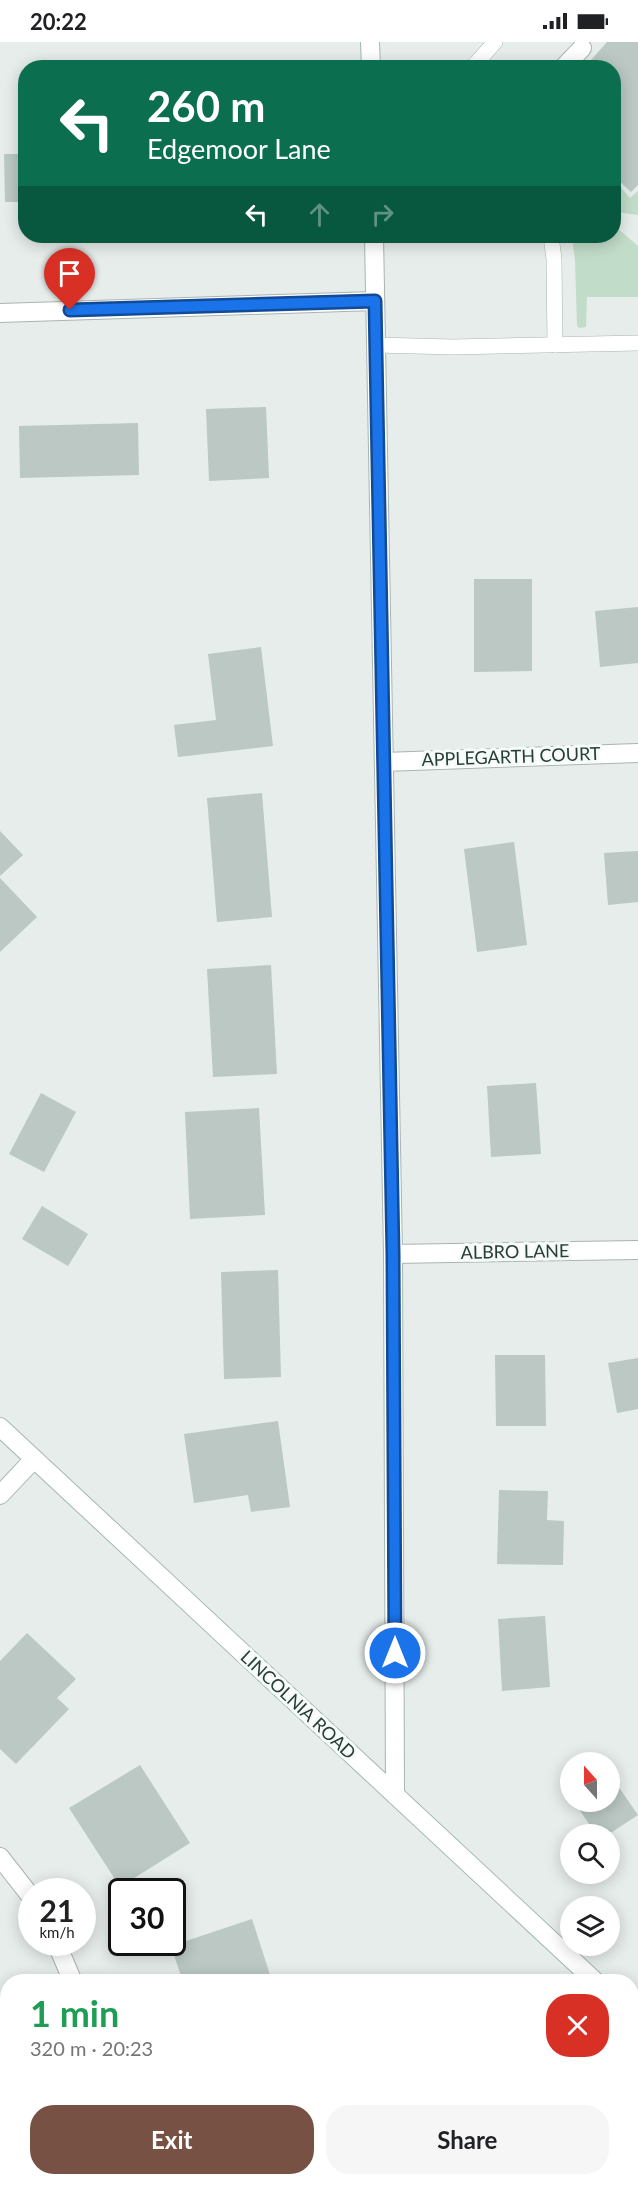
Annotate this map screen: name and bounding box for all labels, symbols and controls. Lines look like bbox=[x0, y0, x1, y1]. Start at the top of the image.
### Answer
text: 20:22 bbox=[30, 8, 87, 35]
text: 260 m bbox=[147, 81, 265, 131]
icon: left bbox=[48, 84, 126, 162]
text: Edgemoor Lane bbox=[147, 132, 331, 165]
icon: left bbox=[240, 198, 273, 231]
icon: ahead bbox=[303, 198, 336, 231]
icon: right bbox=[366, 198, 399, 231]
pin bbox=[44, 248, 95, 310]
icon: arrive bbox=[53, 257, 86, 290]
street label: APPLEGARTH COURT bbox=[421, 742, 601, 770]
street label: ALBRO LANE bbox=[460, 1239, 570, 1263]
position arrow bbox=[363, 1621, 427, 1685]
street label: LINCOLNIA ROAD bbox=[236, 1645, 361, 1763]
north arrow bbox=[560, 1752, 620, 1812]
map controls bbox=[560, 1752, 620, 1956]
button: search bbox=[560, 1824, 620, 1884]
speed limit sign: 30 bbox=[108, 1878, 186, 1956]
text: 21 bbox=[40, 1892, 74, 1928]
button: layers bbox=[560, 1896, 620, 1956]
text: km/h bbox=[39, 1923, 75, 1941]
text: 1 min bbox=[30, 1991, 119, 2035]
button: close bbox=[546, 1994, 609, 2057]
text: 320 m · 20:23 bbox=[30, 2036, 153, 2060]
button: Exit bbox=[30, 2105, 314, 2174]
button: Share bbox=[326, 2105, 609, 2174]

